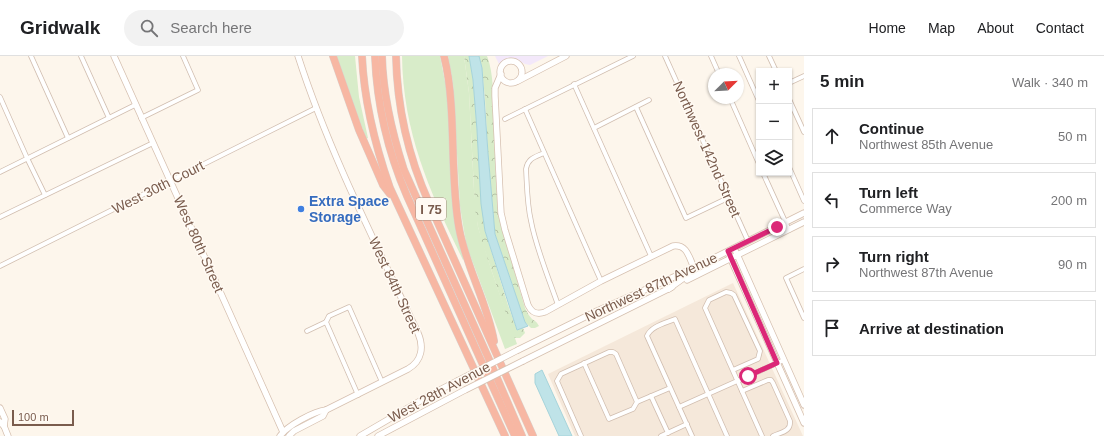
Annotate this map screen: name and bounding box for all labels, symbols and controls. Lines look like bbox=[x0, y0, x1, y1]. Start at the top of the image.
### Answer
search box bbox=[124, 10, 404, 46]
text: Gridwalk bbox=[20, 17, 100, 38]
icon: search bbox=[138, 17, 160, 39]
text: Search here bbox=[170, 19, 252, 36]
text: Home bbox=[869, 20, 906, 36]
text: Map bbox=[928, 20, 955, 36]
text: About bbox=[977, 20, 1014, 36]
text: Contact bbox=[1036, 20, 1084, 36]
north arrow bbox=[708, 68, 744, 104]
map controls bbox=[756, 68, 792, 176]
button: + bbox=[756, 68, 792, 104]
text: 5 min bbox=[820, 72, 864, 91]
text: Walk · 340 m bbox=[1012, 75, 1088, 90]
street label: Northwest 142nd Street bbox=[670, 79, 744, 220]
button: − bbox=[756, 104, 792, 140]
text: Continue bbox=[859, 120, 924, 137]
icon: ahead bbox=[821, 125, 843, 147]
text: 50 m bbox=[1058, 129, 1087, 144]
text: Northwest 85th Avenue bbox=[859, 137, 993, 152]
button: layers bbox=[756, 140, 792, 176]
street label: West 30th Court bbox=[109, 157, 207, 217]
text: Turn left bbox=[859, 184, 918, 201]
icon: left bbox=[821, 189, 843, 211]
street label: West 80th Street bbox=[171, 193, 228, 295]
place label: Extra Space Storage bbox=[309, 193, 389, 225]
text: 200 m bbox=[1051, 193, 1087, 208]
road number: I 75 bbox=[416, 198, 446, 220]
text: Commerce Way bbox=[859, 201, 952, 216]
marker: Extra Space Storage bbox=[296, 204, 306, 214]
route end bbox=[768, 218, 786, 236]
street label: West 84th Street bbox=[366, 234, 424, 336]
text: Turn right bbox=[859, 248, 929, 265]
street label: Northwest 87th Avenue bbox=[582, 249, 720, 325]
icon: right bbox=[821, 253, 843, 275]
text: 90 m bbox=[1058, 257, 1087, 272]
text: Northwest 87th Avenue bbox=[859, 265, 993, 280]
icon: arrive bbox=[821, 317, 843, 339]
text: Arrive at destination bbox=[859, 320, 1004, 337]
street label: West 28th Avenue bbox=[385, 358, 493, 426]
route start bbox=[739, 367, 757, 385]
scale bar bbox=[12, 408, 74, 427]
text: 100 m bbox=[18, 411, 49, 423]

